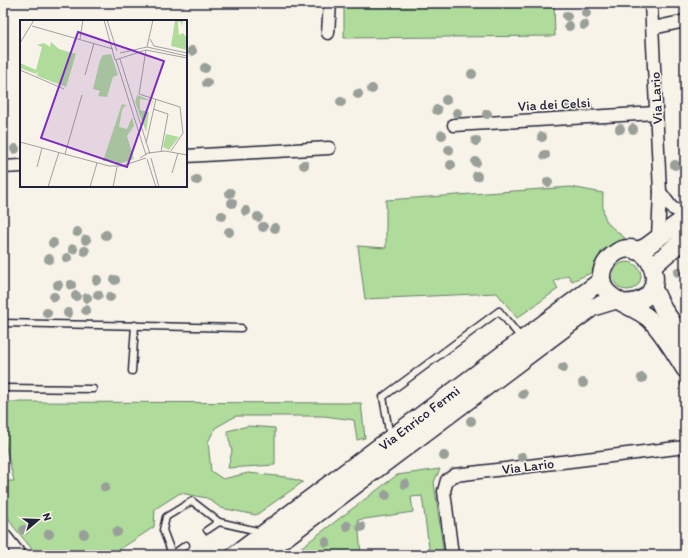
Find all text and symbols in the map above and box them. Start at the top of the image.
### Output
inset map [20,20,187,187]
street label: Via Lario [647,71,666,125]
street label: Via dei Celsi [517,94,591,115]
street label: Via Enrico Fermi [375,382,463,454]
street label: Via Lario [501,455,555,478]
north arrow [18,500,58,540]
text: N [40,511,54,523]

